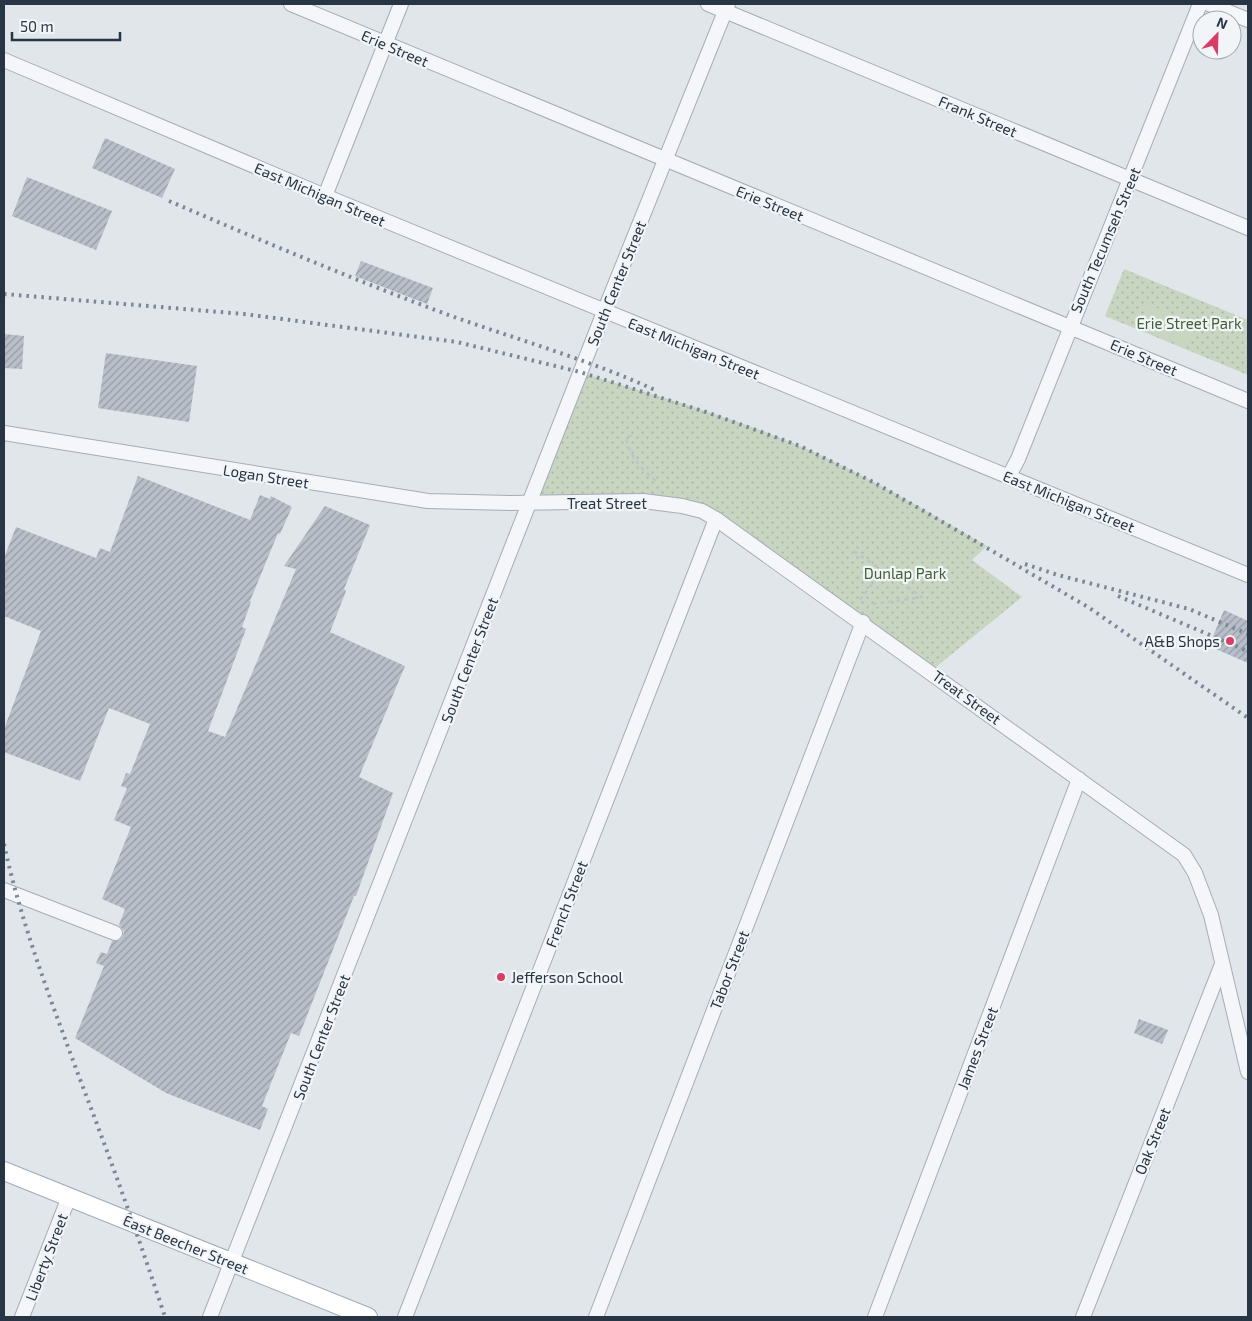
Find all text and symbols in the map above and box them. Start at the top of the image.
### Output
scale bar [12,10,120,42]
north arrow [1192,10,1242,60]
text: N [1214,13,1230,32]
text: 50 m [20,17,54,35]
street label: Erie Street [359,26,432,70]
street label: Frank Street [936,91,1020,141]
street label: East Michigan Street [252,158,388,230]
street label: South Tecumseh Street [1066,164,1144,316]
street label: Erie Street [734,181,807,225]
street label: South Center Street [583,218,649,348]
street label: East Michigan Street [626,313,763,383]
park label: Erie Street Park [1136,314,1242,332]
street label: Erie Street [1108,335,1181,379]
street label: Logan Street [222,460,310,492]
street label: East Michigan Street [1001,466,1138,536]
street label: Treat Street [567,494,647,512]
park label: Dunlap Park [864,564,947,582]
street label: South Center Street [437,594,501,725]
place label: A&B Shops [1144,632,1220,650]
marker: A&B Shops [1224,635,1236,647]
street label: Treat Street [929,666,1005,728]
street label: French Street [541,858,591,950]
street label: Tabor Street [706,928,752,1012]
place label: Jefferson School [511,968,623,986]
street label: South Center Street [289,971,353,1102]
marker: Jefferson School [495,971,507,983]
street label: James Street [953,1004,1001,1092]
street label: Oak Street [1130,1105,1174,1177]
street label: Liberty Street [21,1210,71,1303]
street label: East Beecher Street [121,1211,252,1277]

